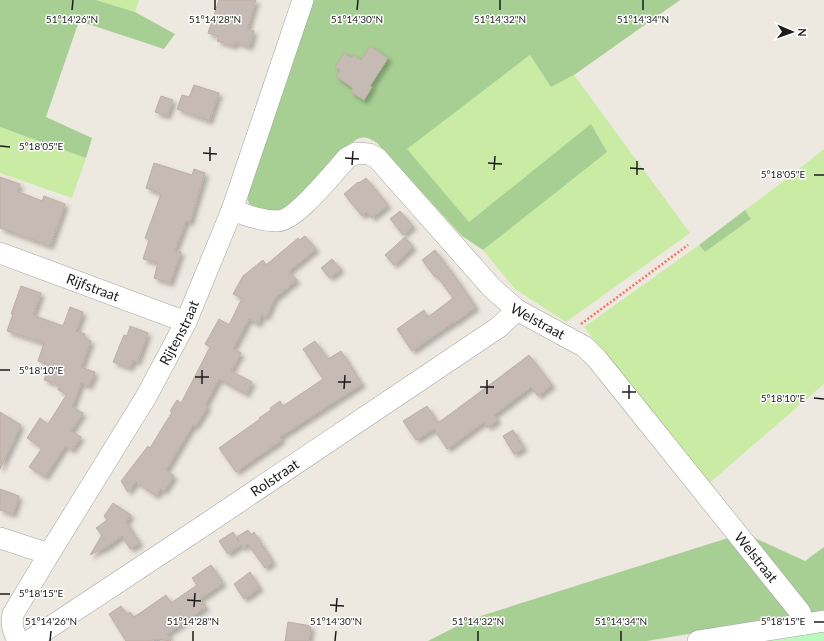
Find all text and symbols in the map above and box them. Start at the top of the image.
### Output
north arrow [772,12,812,52]
text: 51°14'26"N [46,13,98,25]
text: 51°14'28"N [189,13,241,25]
text: 51°14'30"N [331,13,383,25]
text: 51°14'32"N [474,13,526,25]
text: 51°14'34"N [617,13,669,25]
text: N [796,28,809,37]
text: 5°18'05"E [19,140,64,152]
text: 5°18'05"E [761,168,806,180]
street label: Rijfstraat [64,269,122,305]
street label: Rijtenstraat [156,298,202,368]
street label: Welstraat [508,299,568,343]
text: 5°18'10"E [19,364,64,376]
text: 5°18'10"E [761,392,806,404]
street label: Rolstraat [247,455,302,500]
street label: Welstraat [731,528,782,585]
text: 5°18'15"E [19,587,64,599]
text: 51°14'26"N [25,615,77,627]
text: 51°14'28"N [167,615,219,627]
text: 51°14'30"N [310,615,362,627]
text: 51°14'32"N [452,615,504,627]
text: 51°14'34"N [595,615,647,627]
text: 5°18'15"E [761,615,806,627]

